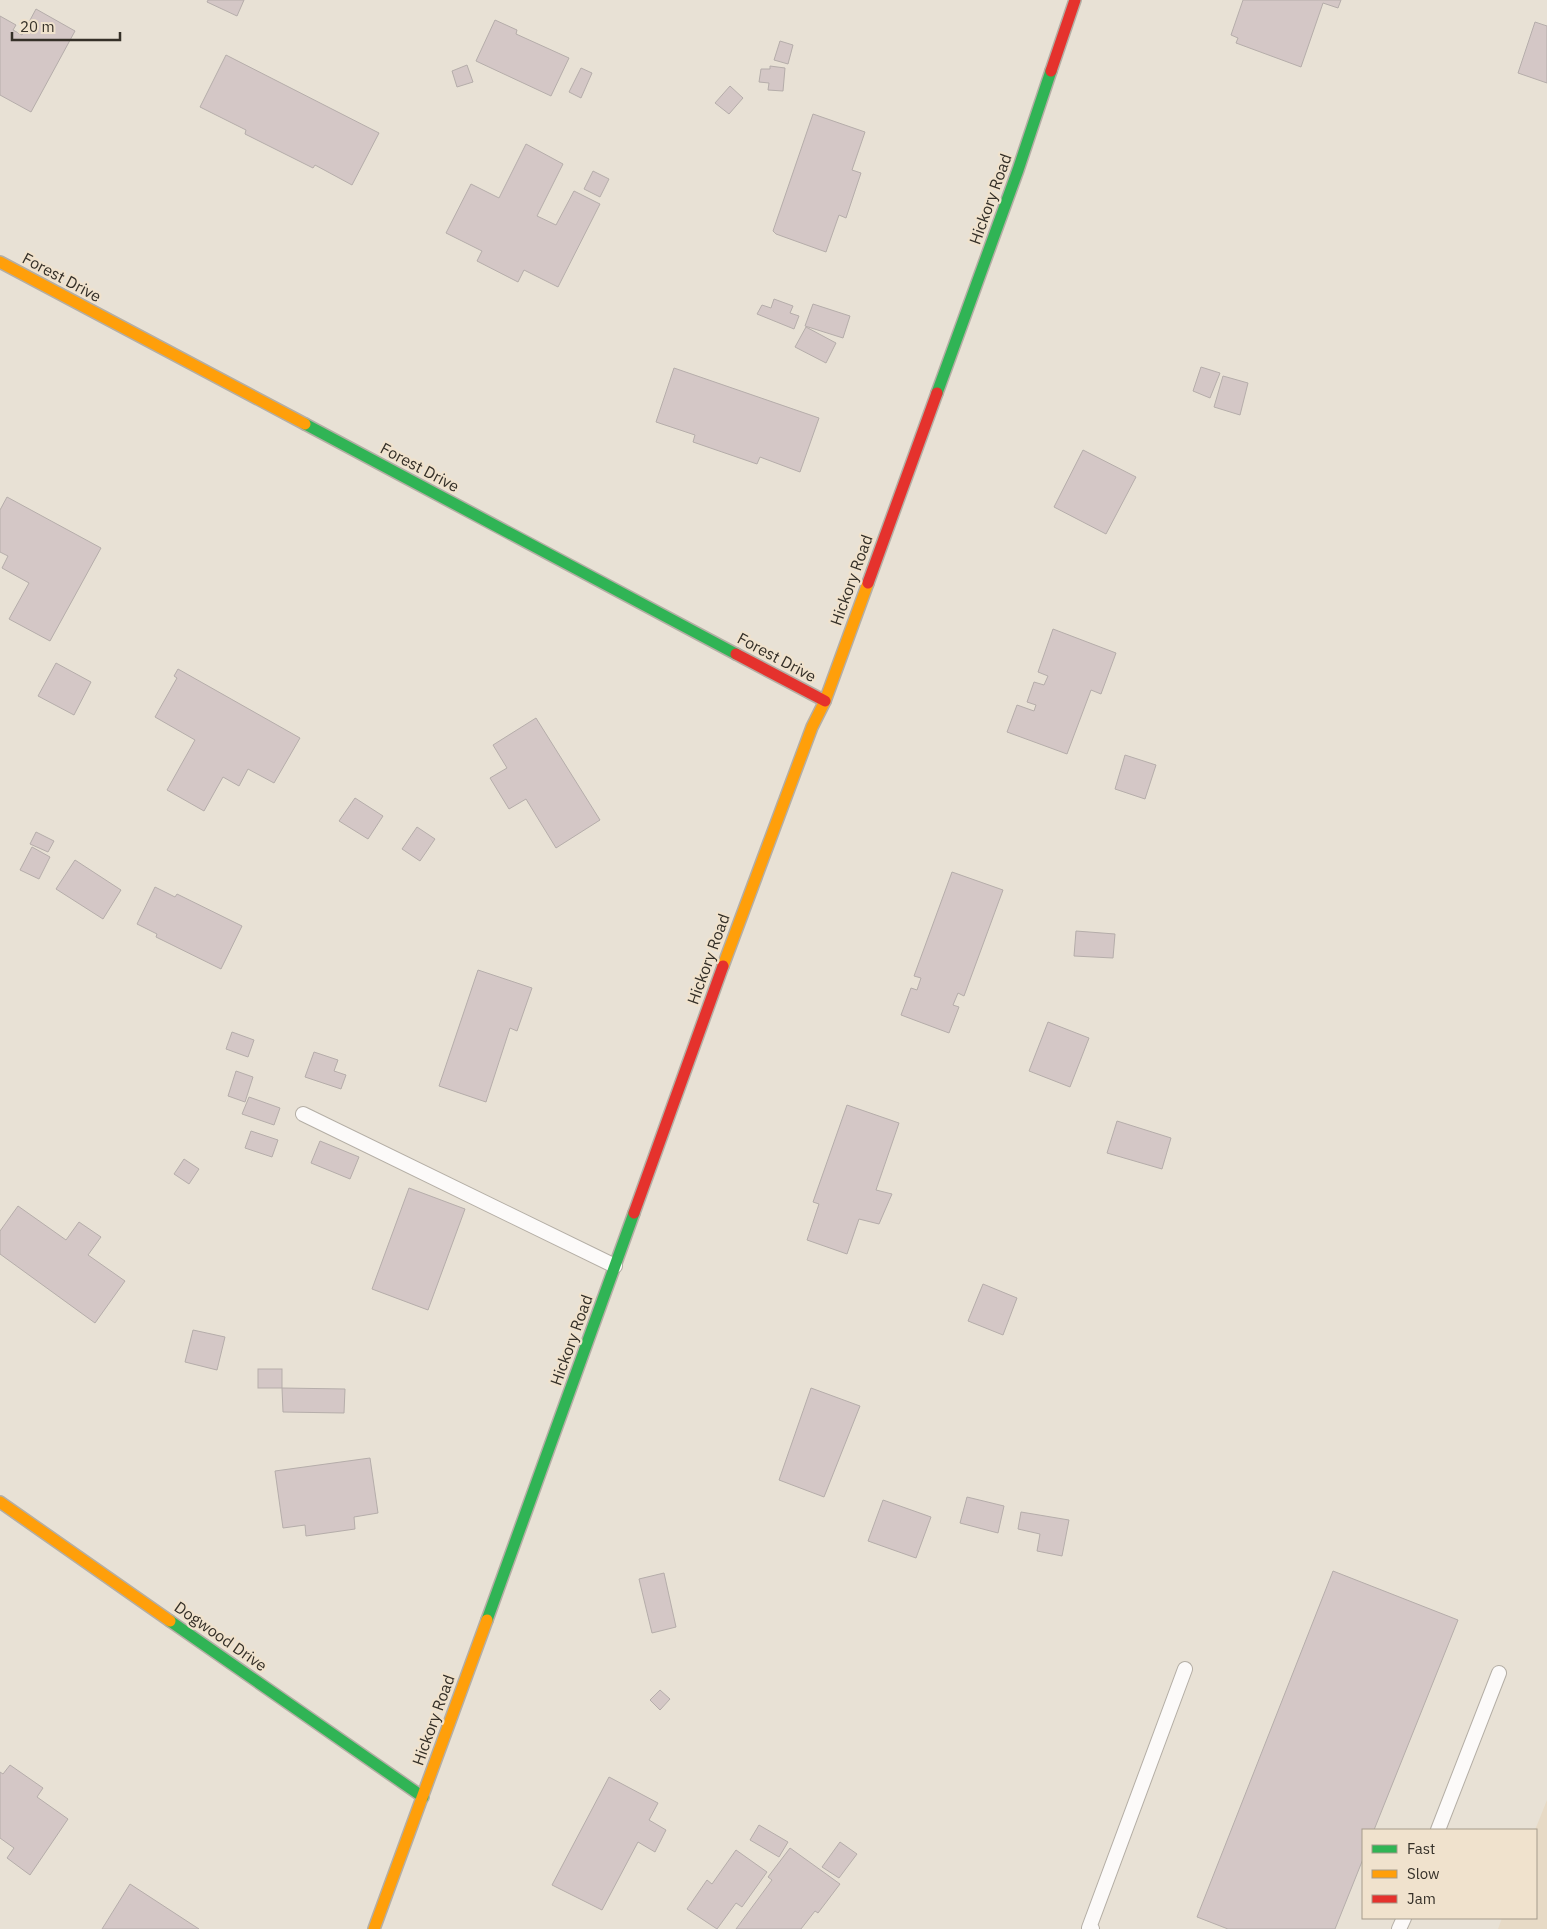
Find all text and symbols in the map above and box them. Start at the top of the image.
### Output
scale bar [12,10,120,42]
text: 20 m [20,17,55,36]
street label: Hickory Road [964,151,1016,247]
street label: Forest Drive [19,248,105,306]
street label: Forest Drive [377,438,463,496]
street label: Hickory Road [825,532,877,628]
street label: Forest Drive [734,628,820,686]
street label: Hickory Road [682,911,734,1007]
street label: Hickory Road [545,1292,597,1388]
street label: Dogwood Drive [171,1597,271,1675]
street label: Hickory Road [407,1672,459,1768]
legend [1362,1829,1537,1919]
text: Fast [1407,1839,1435,1858]
text: Slow [1407,1864,1440,1883]
text: Jam [1407,1889,1436,1908]

